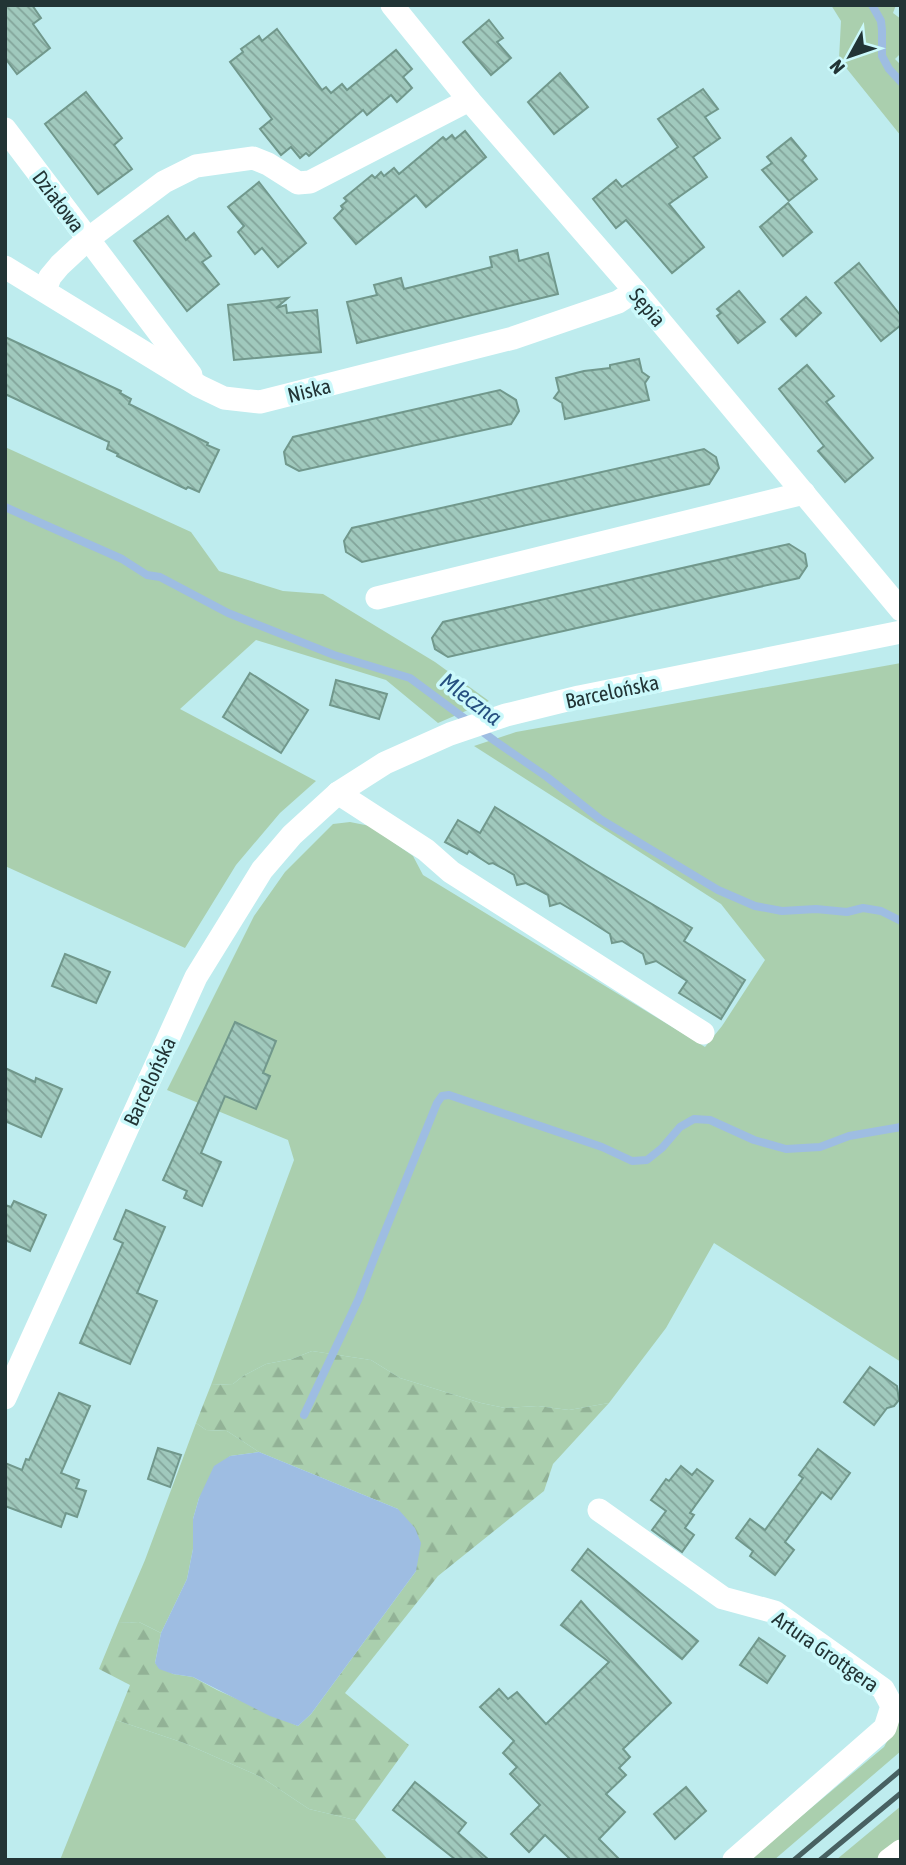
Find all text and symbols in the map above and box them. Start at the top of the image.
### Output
north arrow [815,21,885,91]
text: N [825,56,849,78]
street label: Działowa [28,165,90,237]
street label: Sępia [625,283,671,331]
street label: Niska [285,373,333,407]
water label: Mleczna [435,668,507,731]
street label: Barcelońska [563,669,661,713]
street label: Barcelońska [118,1033,180,1129]
street label: Artura Grottgera [768,1606,884,1696]

